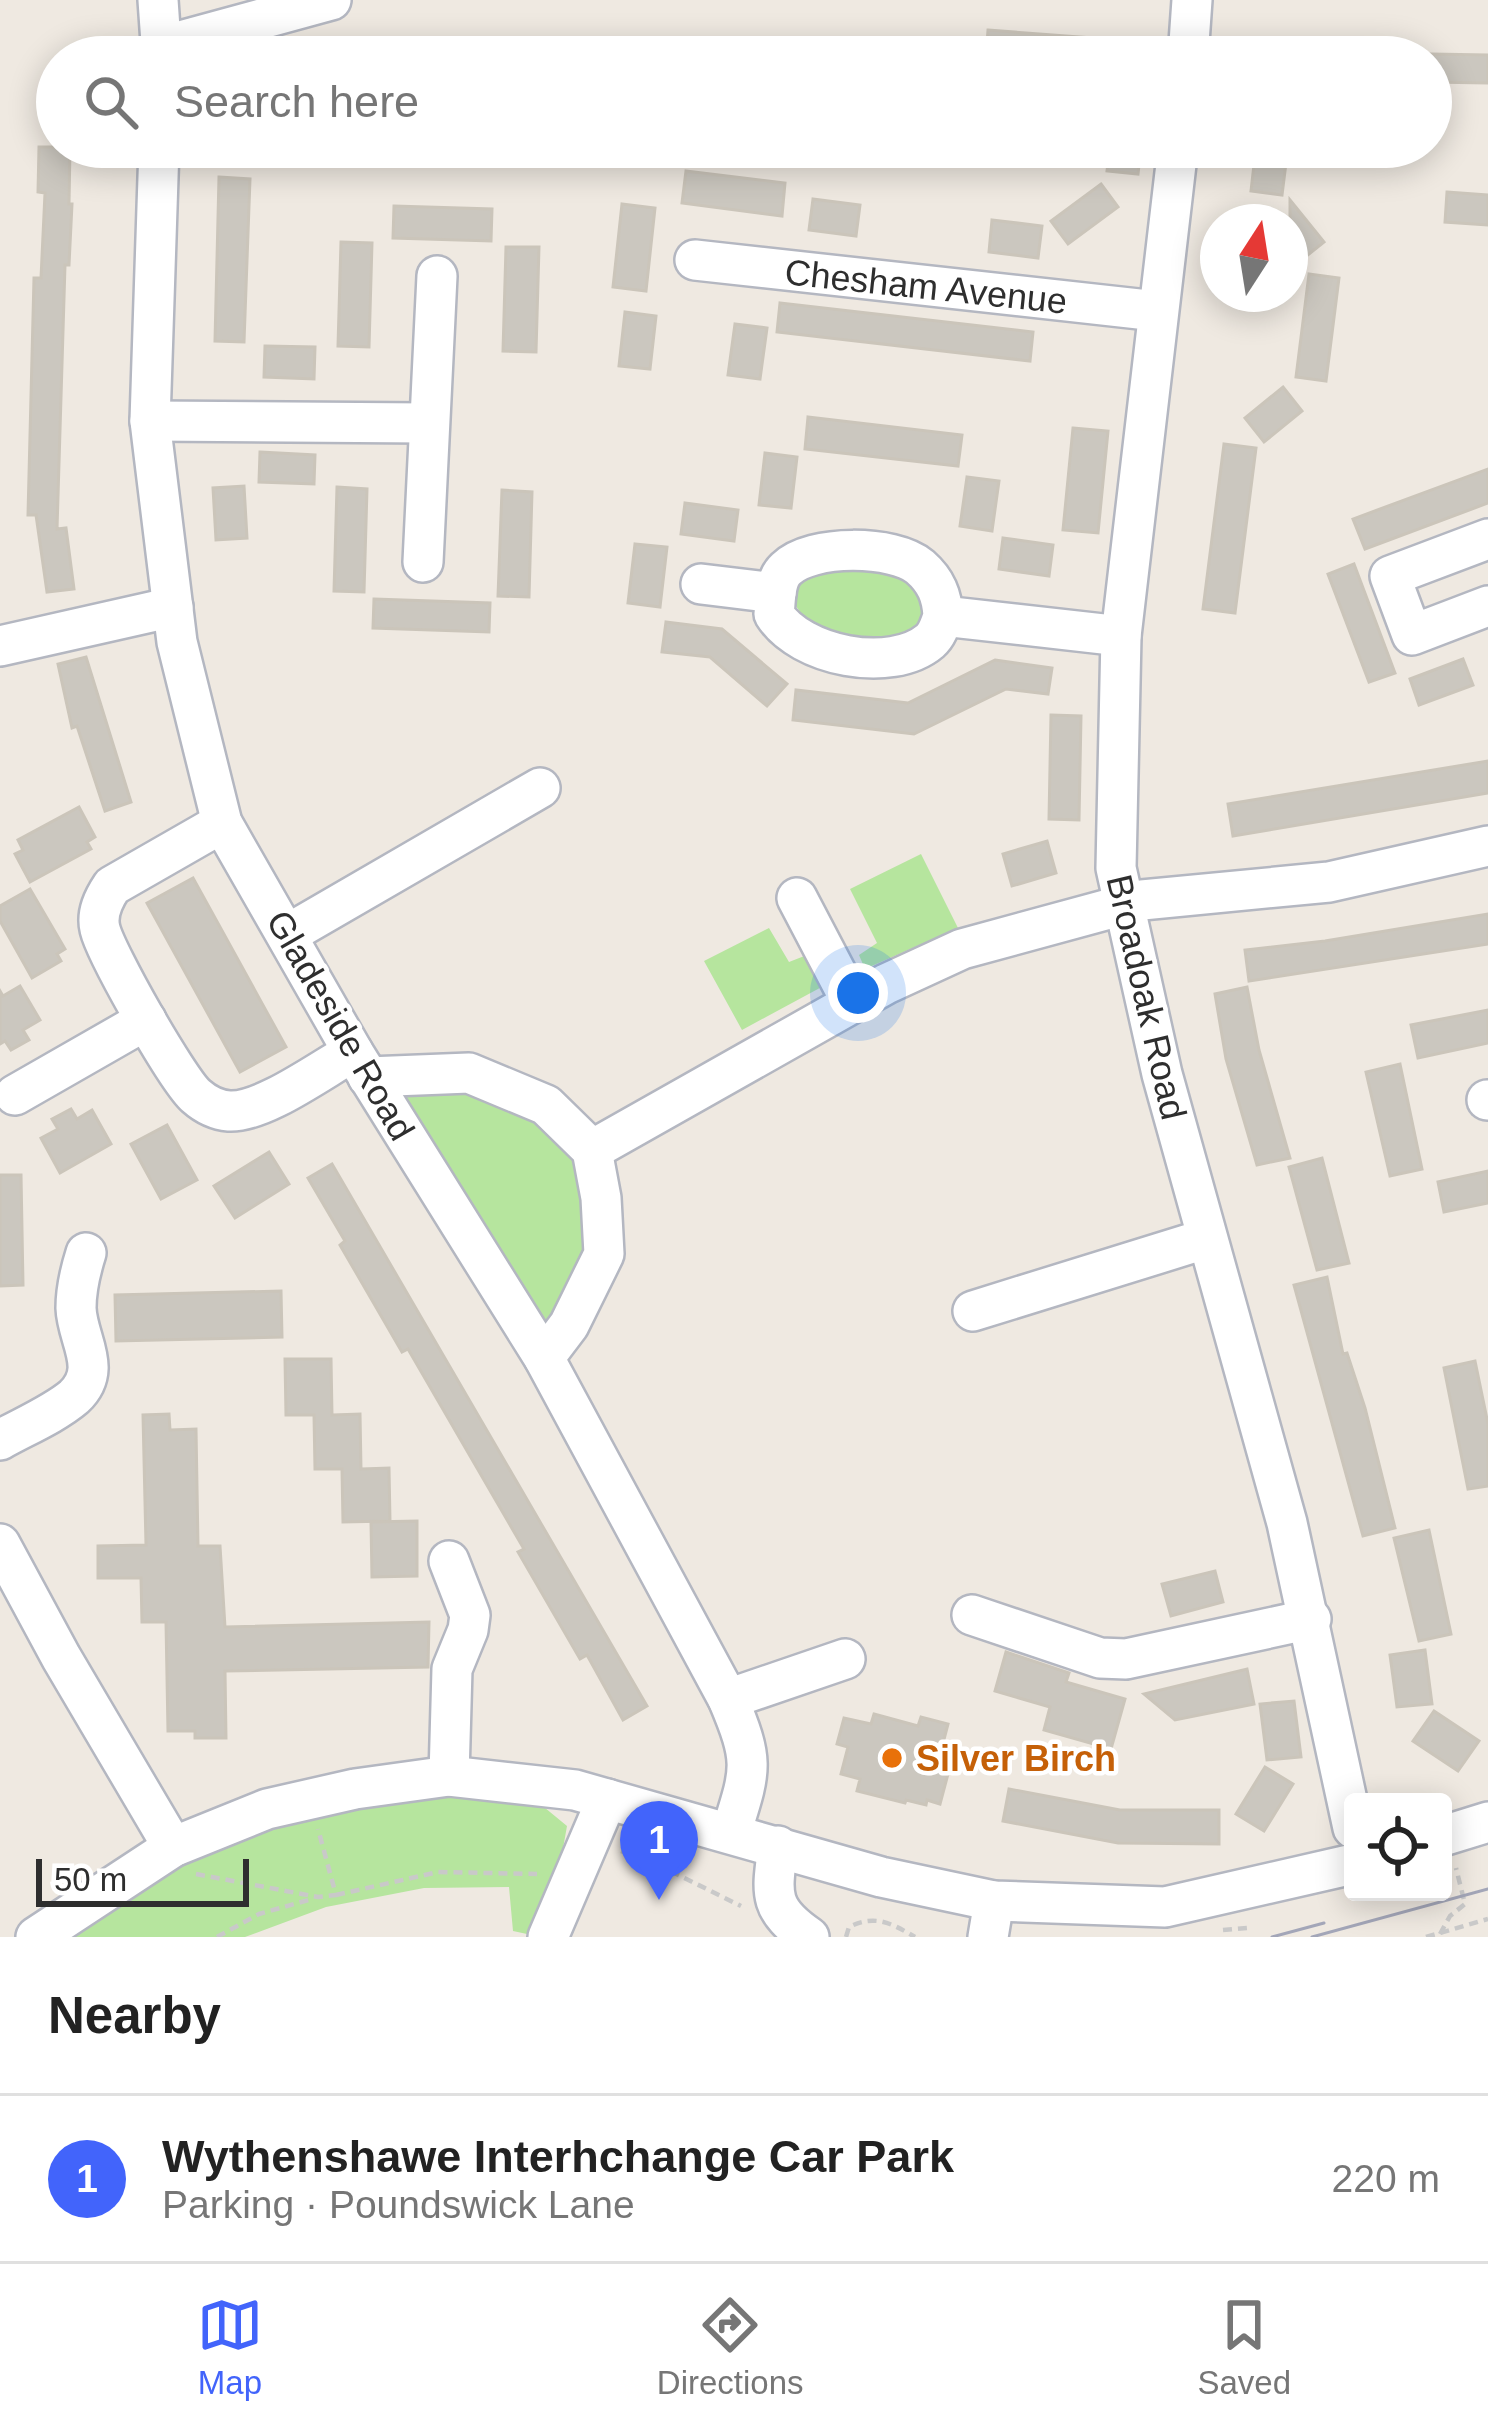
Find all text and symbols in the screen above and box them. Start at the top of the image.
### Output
search box [36,36,1452,168]
icon: search [78,69,144,135]
text: Search here [174,76,419,127]
north arrow [1200,204,1308,312]
street label: Chesham Avenue [783,251,1069,322]
street label: Broadoak Road [1098,871,1195,1124]
street label: Gladeside Road [258,903,423,1147]
your location [828,963,888,1023]
place label: Silver Birch [916,1738,1116,1779]
marker: Silver Birch [879,1745,905,1771]
map controls [1344,1793,1452,1901]
button: locate [1344,1793,1452,1901]
pin: 1 [620,1801,698,1900]
scale bar [36,1853,249,1906]
text: 50 m [54,1861,127,1898]
text: Nearby [48,1987,221,2044]
text: Wythenshawe Interhchange Car Park [162,2131,954,2182]
text: 1 [76,2157,98,2200]
text: 220 m [1332,2157,1440,2200]
text: Parking · Poundswick Lane [162,2183,635,2226]
tab: Map [197,2292,263,2402]
tab: Directions [657,2292,804,2402]
tab: Saved [1197,2292,1291,2402]

